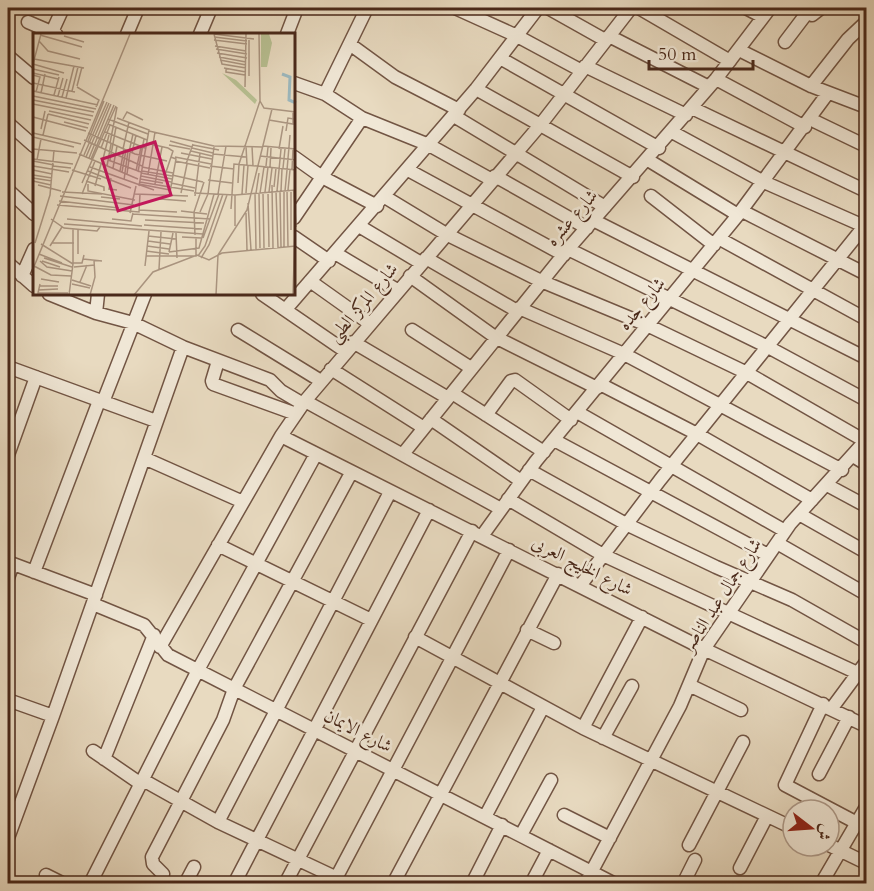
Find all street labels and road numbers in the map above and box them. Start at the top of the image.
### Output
street label: شارع عشره [540,184,605,253]
street label: شارع المركز الطبى [322,258,405,350]
street label: شارع جده [612,272,673,337]
street label: شارع الخليج العربى [526,530,637,605]
street label: شارع جمال عبد الناصر [675,533,770,659]
street label: شارع الايمان [319,703,397,761]

